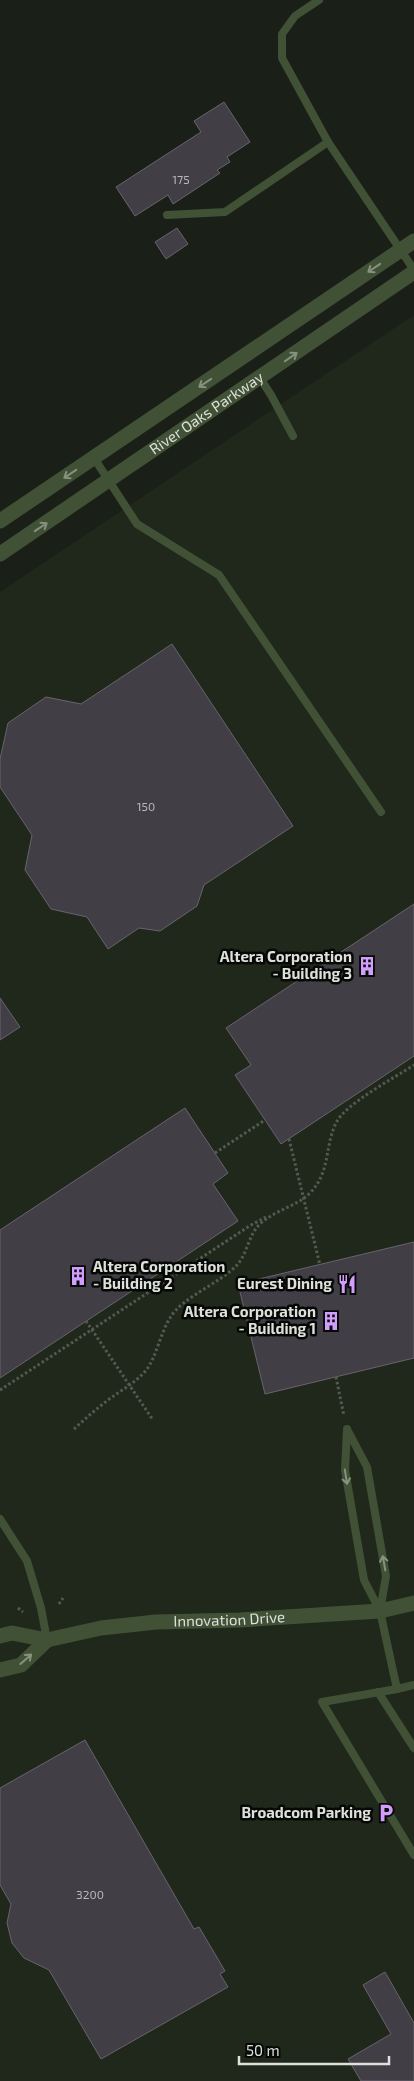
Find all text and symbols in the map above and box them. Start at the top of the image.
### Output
house number: 175 [172,172,190,186]
one-way arrow [367,263,381,273]
one-way arrow [283,351,297,361]
street label: River Oaks Parkway [146,367,267,458]
one-way arrow [198,378,212,388]
one-way arrow [64,469,78,479]
one-way arrow [33,521,47,531]
house number: 150 [137,799,155,813]
place label: Altera Corporation - Building 3 [220,947,352,982]
building icon: Altera Corporation - Building 3 [356,955,378,977]
place label: Altera Corporation - Building 2 [93,1257,225,1292]
building icon: Altera Corporation - Building 2 [67,1265,89,1287]
restaurant icon: Eurest Dining [336,1273,358,1295]
place label: Eurest Dining [237,1274,332,1292]
place label: Altera Corporation - Building 1 [184,1302,316,1337]
building icon: Altera Corporation - Building 1 [320,1310,342,1332]
one-way arrow [342,1469,352,1485]
one-way arrow [378,1556,388,1572]
street label: Innovation Drive [173,1607,286,1630]
one-way arrow [19,1654,32,1665]
parking icon: Broadcom Parking [375,1802,397,1824]
place label: Broadcom Parking [242,1803,371,1821]
house number: 3200 [76,1887,104,1901]
scale bar [239,2034,389,2066]
text: 50 m [246,2041,280,2059]

